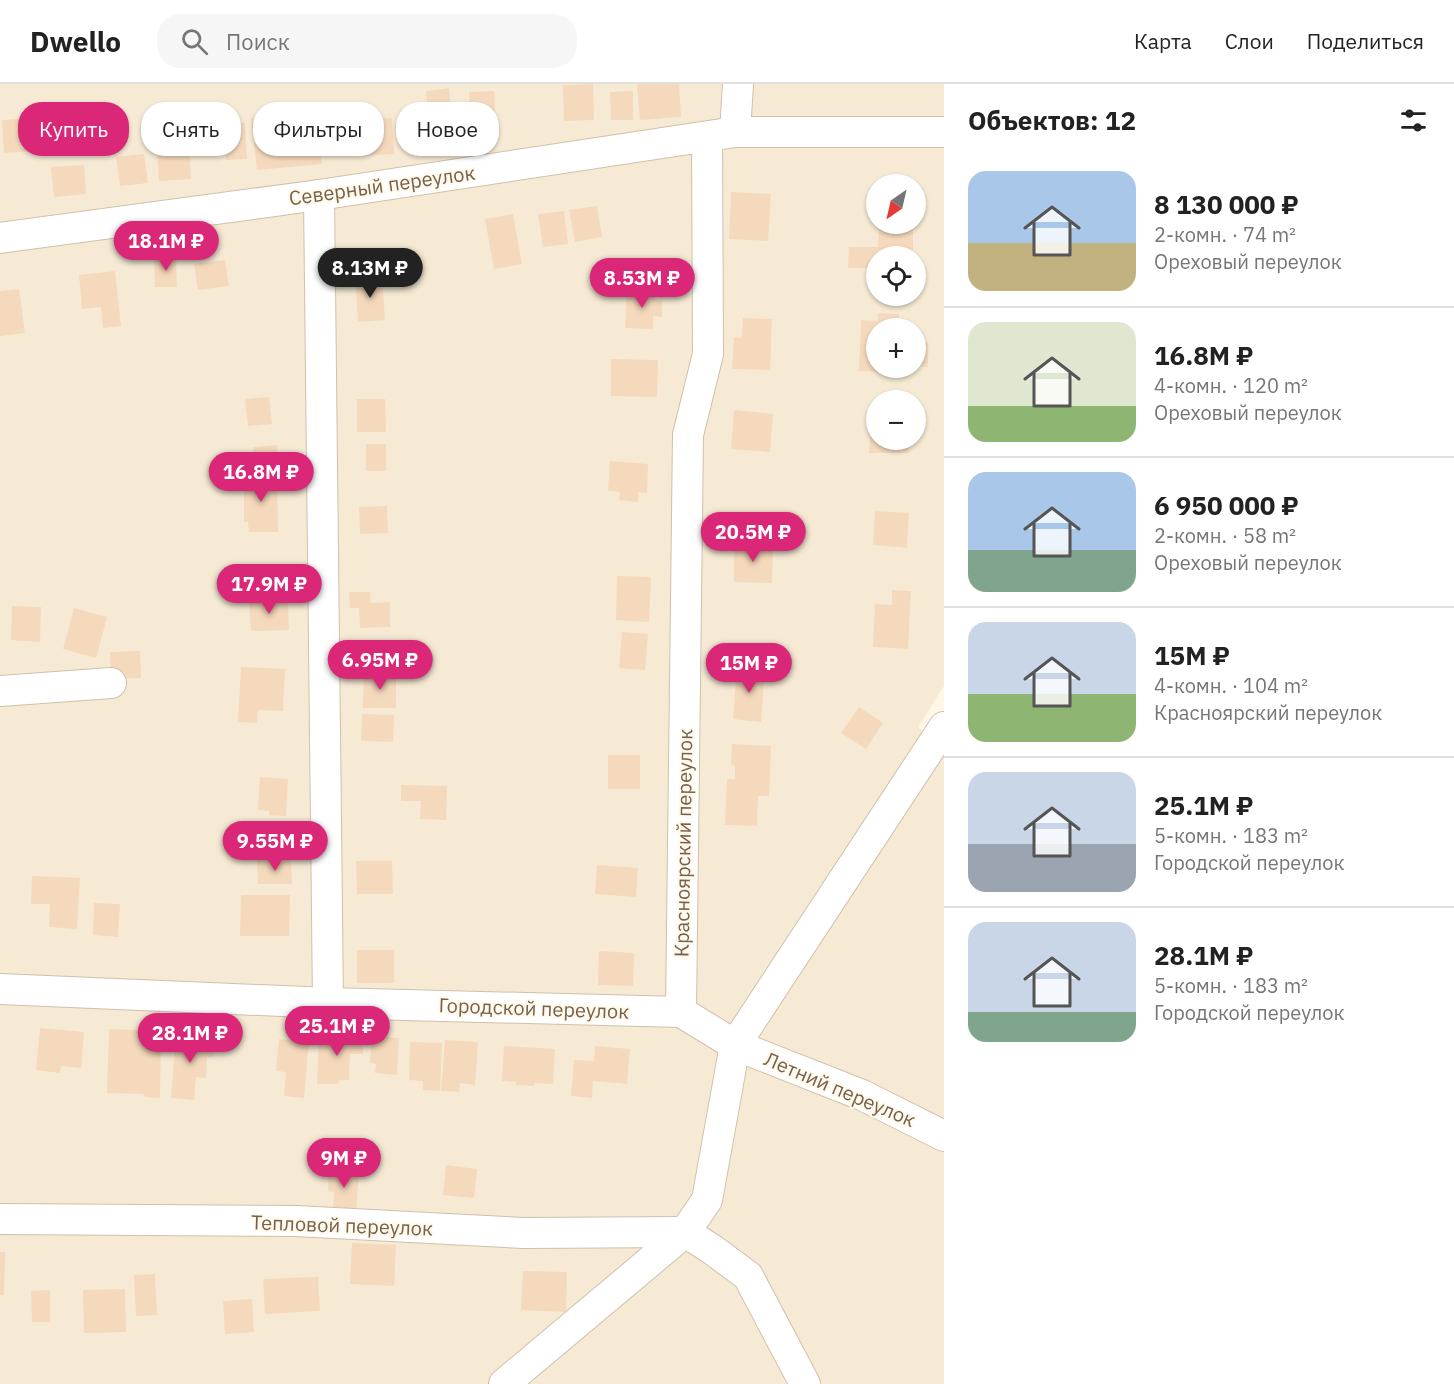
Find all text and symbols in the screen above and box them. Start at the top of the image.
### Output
search box [157,14,577,68]
text: Dwello [30,23,121,60]
icon: search [178,25,211,58]
text: Поиск [226,27,290,56]
text: Карта [1134,27,1192,55]
text: Слои [1225,27,1274,55]
text: Поделиться [1307,27,1424,55]
chip: Купить [18,102,129,156]
chip: Снять [141,102,241,156]
chip: Фильтры [253,102,384,156]
chip: Новое [396,102,499,156]
text: Объектов: 12 [968,103,1136,137]
icon: filters [1397,104,1430,137]
street label: Северный переулок [287,159,477,211]
north arrow [866,174,926,234]
map controls [866,174,926,450]
text: 8 130 000 ₽ [1154,187,1299,221]
icon: home [1016,195,1088,267]
pin: 18.1M ₽ [111,221,221,272]
text: 2-комн. · 74 m² [1154,221,1296,248]
text: 18.1M ₽ [128,227,204,254]
button: locate [866,246,926,306]
pin: 8.13M ₽ [315,248,425,299]
text: Ореховый переулок [1154,248,1342,275]
text: 8.13M ₽ [332,254,408,281]
pin: 8.53M ₽ [587,258,697,309]
text: 8.53M ₽ [604,264,680,291]
button: + [866,318,926,378]
text: 16.8M ₽ [1154,338,1253,372]
icon: home [1016,346,1088,418]
text: 4-комн. · 120 m² [1154,372,1308,399]
button: − [866,390,926,450]
text: Ореховый переулок [1154,399,1342,426]
pin: 16.8M ₽ [206,452,316,503]
text: 16.8M ₽ [223,458,299,485]
text: 6 950 000 ₽ [1154,488,1299,522]
icon: home [1016,496,1088,568]
pin: 20.5M ₽ [698,512,808,563]
text: 20.5M ₽ [715,518,791,545]
text: 2-комн. · 58 m² [1154,522,1296,549]
text: Ореховый переулок [1154,549,1342,576]
pin: 17.9M ₽ [214,564,324,615]
text: 17.9M ₽ [231,570,307,597]
text: 15M ₽ [1154,638,1230,672]
pin: 6.95M ₽ [325,640,435,691]
pin: 15M ₽ [707,643,791,694]
text: 6.95M ₽ [342,646,418,673]
icon: home [1016,646,1088,718]
text: 15M ₽ [720,649,778,676]
text: 4-комн. · 104 m² [1154,672,1308,699]
text: Красноярский переулок [1154,699,1382,726]
street label: Красноярский переулок [668,729,698,957]
text: 25.1M ₽ [1154,788,1253,822]
icon: home [1016,796,1088,868]
pin: 9.55M ₽ [220,821,330,872]
text: 5-комн. · 183 m² [1154,822,1308,849]
text: 9.55M ₽ [237,827,313,854]
text: Городской переулок [1154,849,1344,876]
text: 28.1M ₽ [1154,938,1253,972]
icon: home [1016,946,1088,1018]
text: 5-комн. · 183 m² [1154,972,1308,999]
street label: Городской переулок [438,991,630,1025]
text: Городской переулок [1154,999,1344,1026]
pin: 25.1M ₽ [282,1006,392,1057]
text: 25.1M ₽ [299,1012,375,1039]
pin: 28.1M ₽ [135,1013,245,1064]
text: 28.1M ₽ [152,1019,228,1046]
street label: Летний переулок [760,1045,920,1133]
pin: 9M ₽ [308,1138,380,1189]
text: 9M ₽ [321,1144,367,1171]
street label: Тепловой переулок [251,1208,433,1242]

